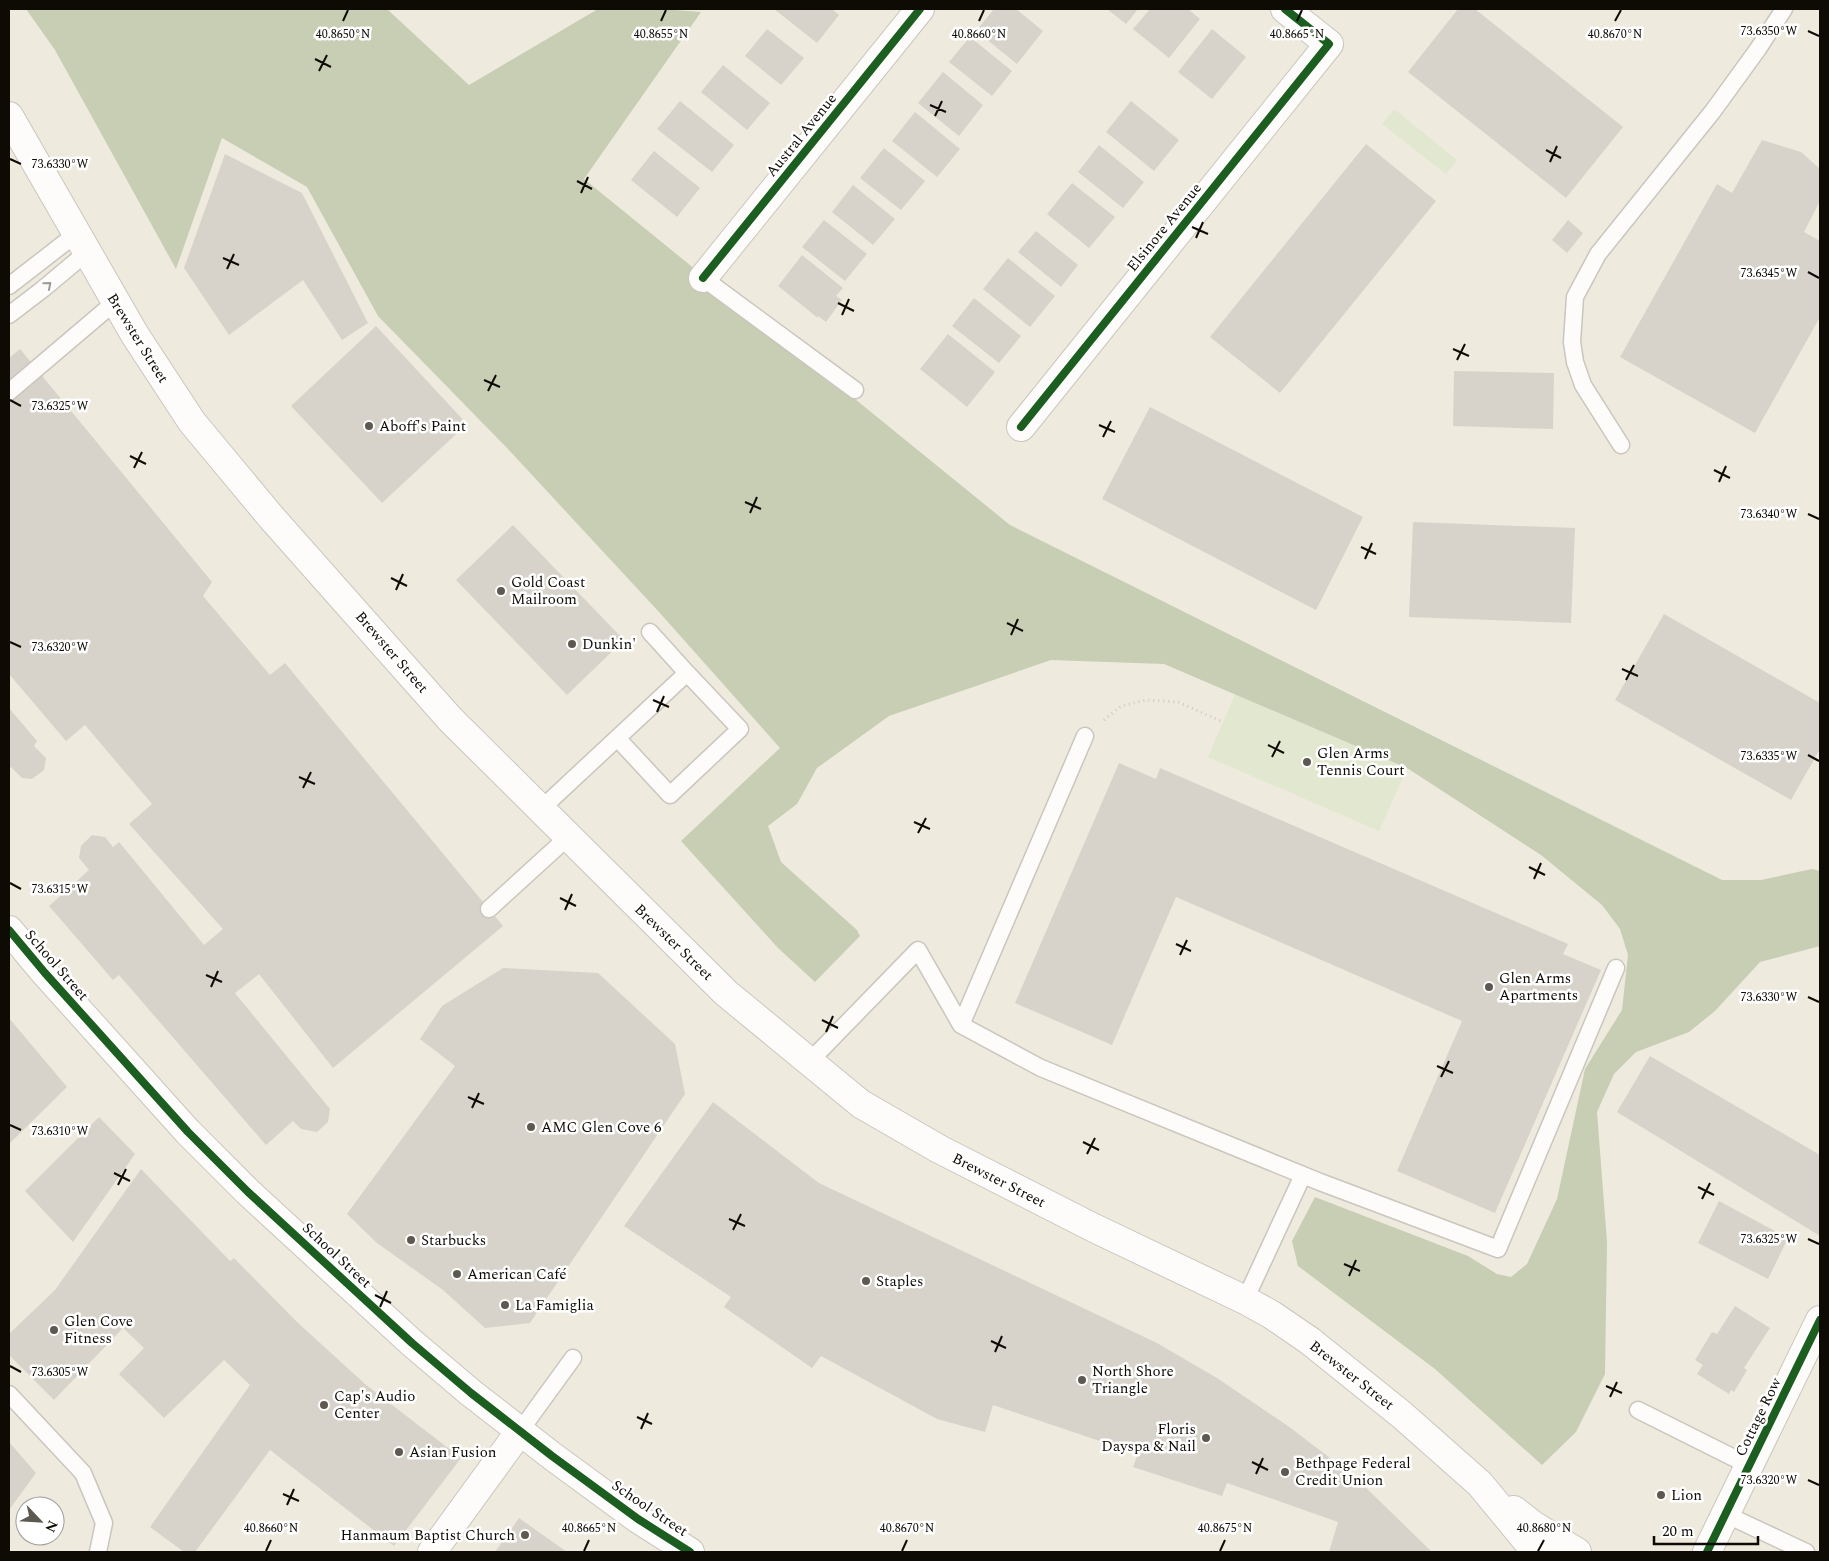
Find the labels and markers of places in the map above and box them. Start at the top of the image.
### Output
place label: Aboff's Paint [379,415,466,438]
marker: Aboff's Paint [363,420,375,432]
place label: Gold Coast Mailroom [511,571,585,611]
marker: Gold Coast Mailroom [495,585,507,597]
place label: Dunkin' [582,633,636,656]
marker: Dunkin' [566,638,578,650]
place label: Glen Arms Tennis Court [1317,742,1405,782]
marker: Glen Arms Tennis Court [1301,756,1313,768]
place label: Glen Arms Apartments [1499,967,1578,1007]
marker: Glen Arms Apartments [1483,981,1495,993]
place label: AMC Glen Cove 6 [541,1116,662,1139]
marker: AMC Glen Cove 6 [525,1121,537,1133]
place label: Starbucks [421,1229,486,1252]
marker: Starbucks [405,1234,417,1246]
place label: American Café [467,1263,567,1286]
marker: American Café [451,1268,463,1280]
place label: Staples [876,1270,923,1293]
marker: Staples [860,1275,872,1287]
place label: La Famiglia [515,1294,594,1317]
marker: La Famiglia [499,1299,511,1311]
place label: Glen Cove Fitness [64,1310,133,1350]
marker: Glen Cove Fitness [48,1324,60,1336]
place label: North Shore Triangle [1092,1360,1174,1400]
marker: North Shore Triangle [1076,1374,1088,1386]
place label: Cap's Audio Center [334,1385,415,1425]
marker: Cap's Audio Center [318,1399,330,1411]
place label: Floris Dayspa & Nail [1101,1418,1196,1458]
marker: Floris Dayspa & Nail [1200,1432,1212,1444]
place label: Asian Fusion [409,1441,497,1464]
marker: Asian Fusion [393,1446,405,1458]
place label: Bethpage Federal Credit Union [1295,1452,1411,1492]
marker: Bethpage Federal Credit Union [1279,1466,1291,1478]
place label: Lion [1671,1484,1702,1507]
marker: Lion [1655,1489,1667,1501]
place label: Hanmaum Baptist Church [341,1524,515,1547]
marker: Hanmaum Baptist Church [519,1529,531,1541]

